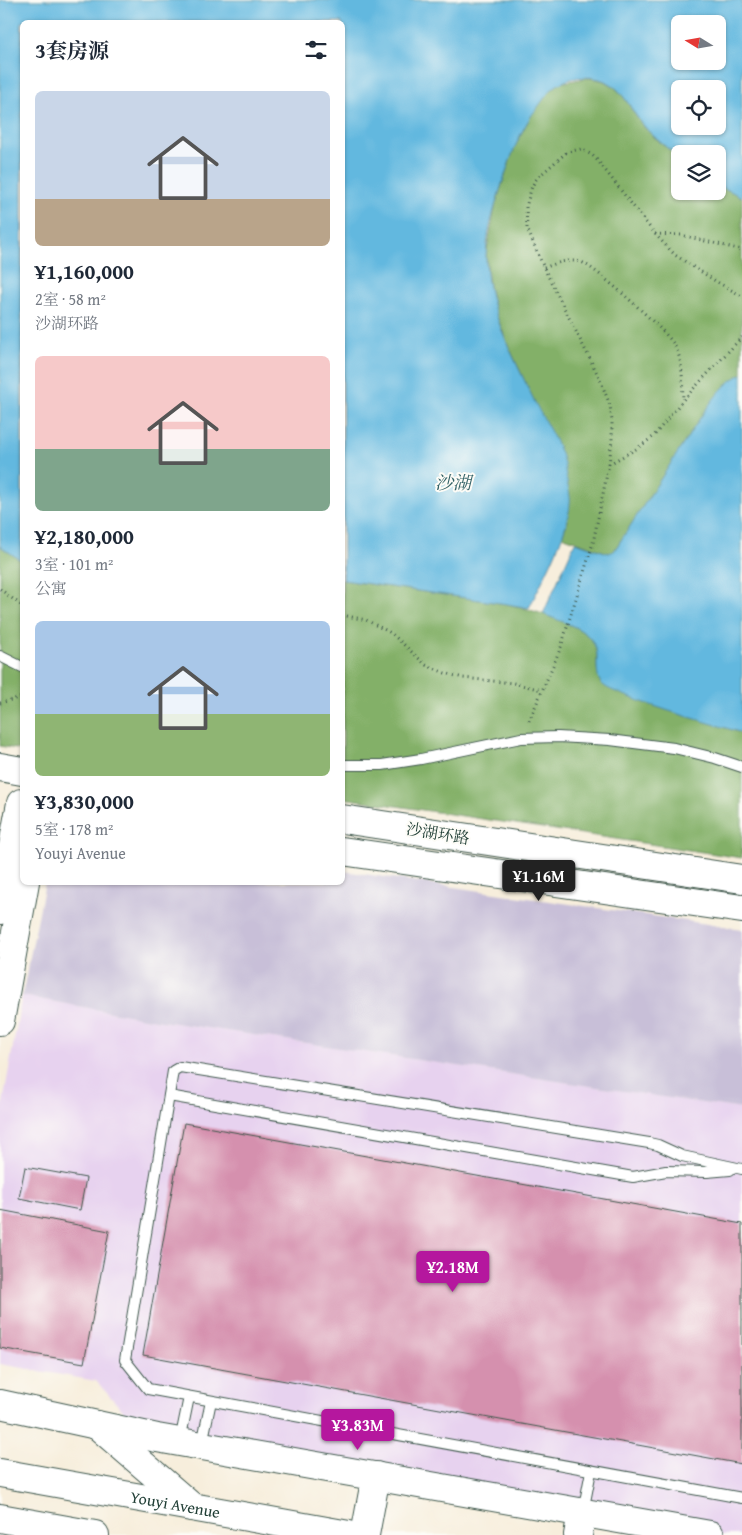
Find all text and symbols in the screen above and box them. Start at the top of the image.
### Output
north arrow [671,15,726,70]
map controls [671,15,726,200]
text: 3套房源 [35,35,109,66]
icon: filters [302,36,330,64]
button: locate [671,80,726,135]
icon: home [138,123,228,213]
button: layers [671,145,726,200]
text: ¥1,160,000 [35,256,134,287]
text: 2室 · 58 m² [35,287,106,311]
text: 沙湖环路 [35,311,99,335]
icon: home [138,388,228,478]
water label: 沙湖 [435,469,474,496]
text: ¥2,180,000 [35,521,134,552]
text: 3室 · 101 m² [35,552,114,576]
text: 公寓 [35,576,67,600]
icon: home [138,653,228,743]
text: ¥3,830,000 [35,786,134,817]
street label: 沙湖环路 [405,816,471,850]
text: 5室 · 178 m² [35,817,114,841]
text: Youyi Avenue [35,841,126,865]
pin: ¥1.16M [498,860,580,902]
text: ¥1.16M [513,864,565,888]
pin: ¥2.18M [412,1250,494,1293]
text: ¥2.18M [427,1255,479,1279]
pin: ¥3.83M [317,1408,399,1451]
text: ¥3.83M [332,1413,384,1437]
street label: Youyi Avenue [129,1484,222,1524]

